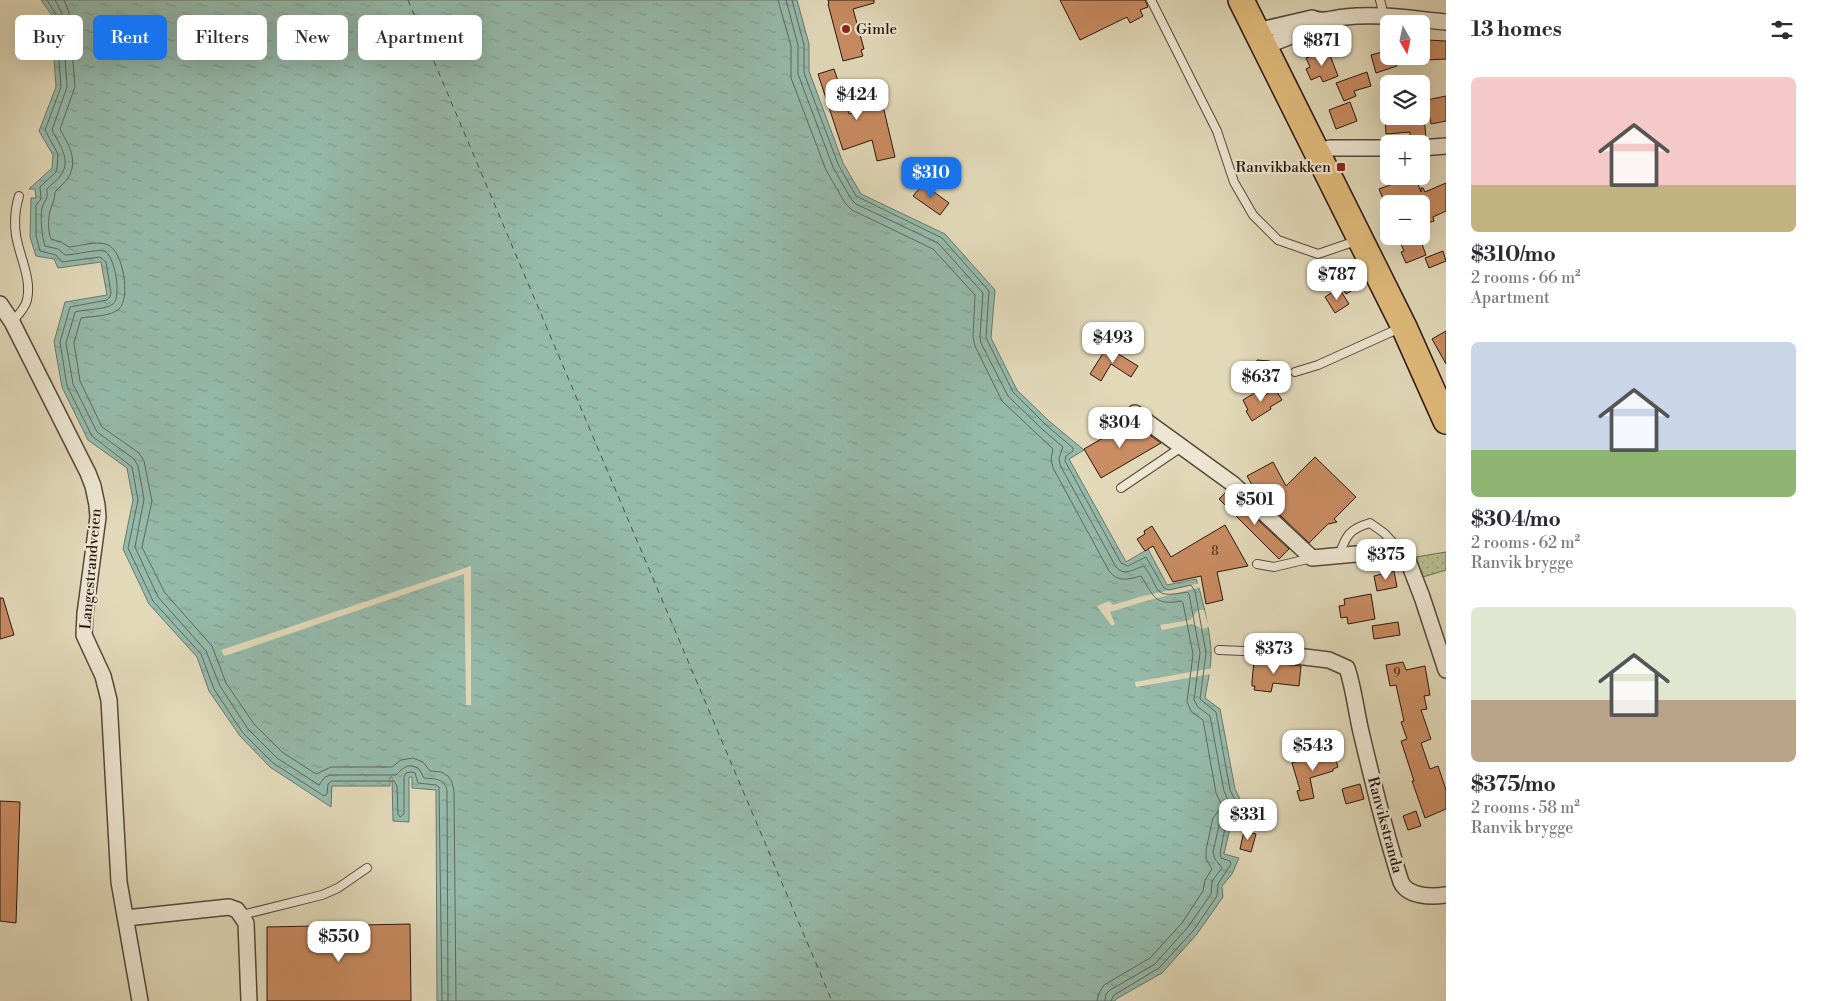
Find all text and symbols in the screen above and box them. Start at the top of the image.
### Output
chip: Buy [15,15,83,60]
chip: Rent [93,15,167,60]
chip: Filters [177,15,267,60]
chip: New [277,15,348,60]
chip: Apartment [358,15,482,60]
north arrow [1380,15,1430,65]
map controls [1380,15,1430,245]
icon: filters [1768,16,1796,44]
text: 13 homes [1471,17,1562,43]
place label: Gimle [856,20,897,39]
marker: Gimle [840,23,852,35]
pin: $871 [1292,24,1352,67]
text: $871 [1304,31,1340,51]
button: layers [1380,75,1430,125]
pin: $424 [827,78,887,121]
text: $424 [836,85,878,105]
icon: home [1589,110,1679,200]
button: + [1380,135,1430,185]
pin: $310 [901,156,961,199]
place label: Ranvikbakken [1235,158,1331,177]
marker: Ranvikbakken [1335,161,1347,173]
text: $310 [912,163,950,183]
button: − [1380,195,1430,245]
text: $310/mo [1471,242,1556,268]
pin: $787 [1307,258,1367,301]
text: $787 [1318,265,1356,285]
text: 2 rooms · 66 m² [1471,268,1581,288]
text: Apartment [1471,288,1550,308]
pin: $493 [1083,322,1143,364]
text: $493 [1093,328,1133,348]
pin: $637 [1231,360,1291,403]
text: $637 [1242,367,1280,387]
icon: home [1589,375,1679,465]
pin: $304 [1090,406,1150,449]
text: $304 [1099,413,1141,433]
pin: $501 [1225,484,1285,526]
text: $501 [1236,490,1274,510]
text: $304/mo [1471,507,1561,533]
street label: Langestrandveien [76,508,106,630]
text: 2 rooms · 62 m² [1471,533,1580,553]
pin: $375 [1356,538,1416,581]
house number: 8 [1211,544,1219,559]
text: $375 [1367,545,1405,565]
text: Ranvik brygge [1471,553,1573,573]
pin: $373 [1244,632,1304,675]
text: $373 [1255,639,1293,659]
icon: home [1589,640,1679,730]
house number: 9 [1393,666,1401,681]
pin: $543 [1283,730,1343,772]
text: $543 [1293,736,1333,756]
text: $375/mo [1471,772,1556,798]
street label: Ranvikstranda [1363,775,1407,876]
pin: $331 [1218,798,1278,841]
text: 2 rooms · 58 m² [1471,798,1580,818]
text: $331 [1230,805,1266,825]
text: Ranvik brygge [1471,818,1573,838]
pin: $550 [309,920,369,963]
text: $550 [319,927,359,947]

